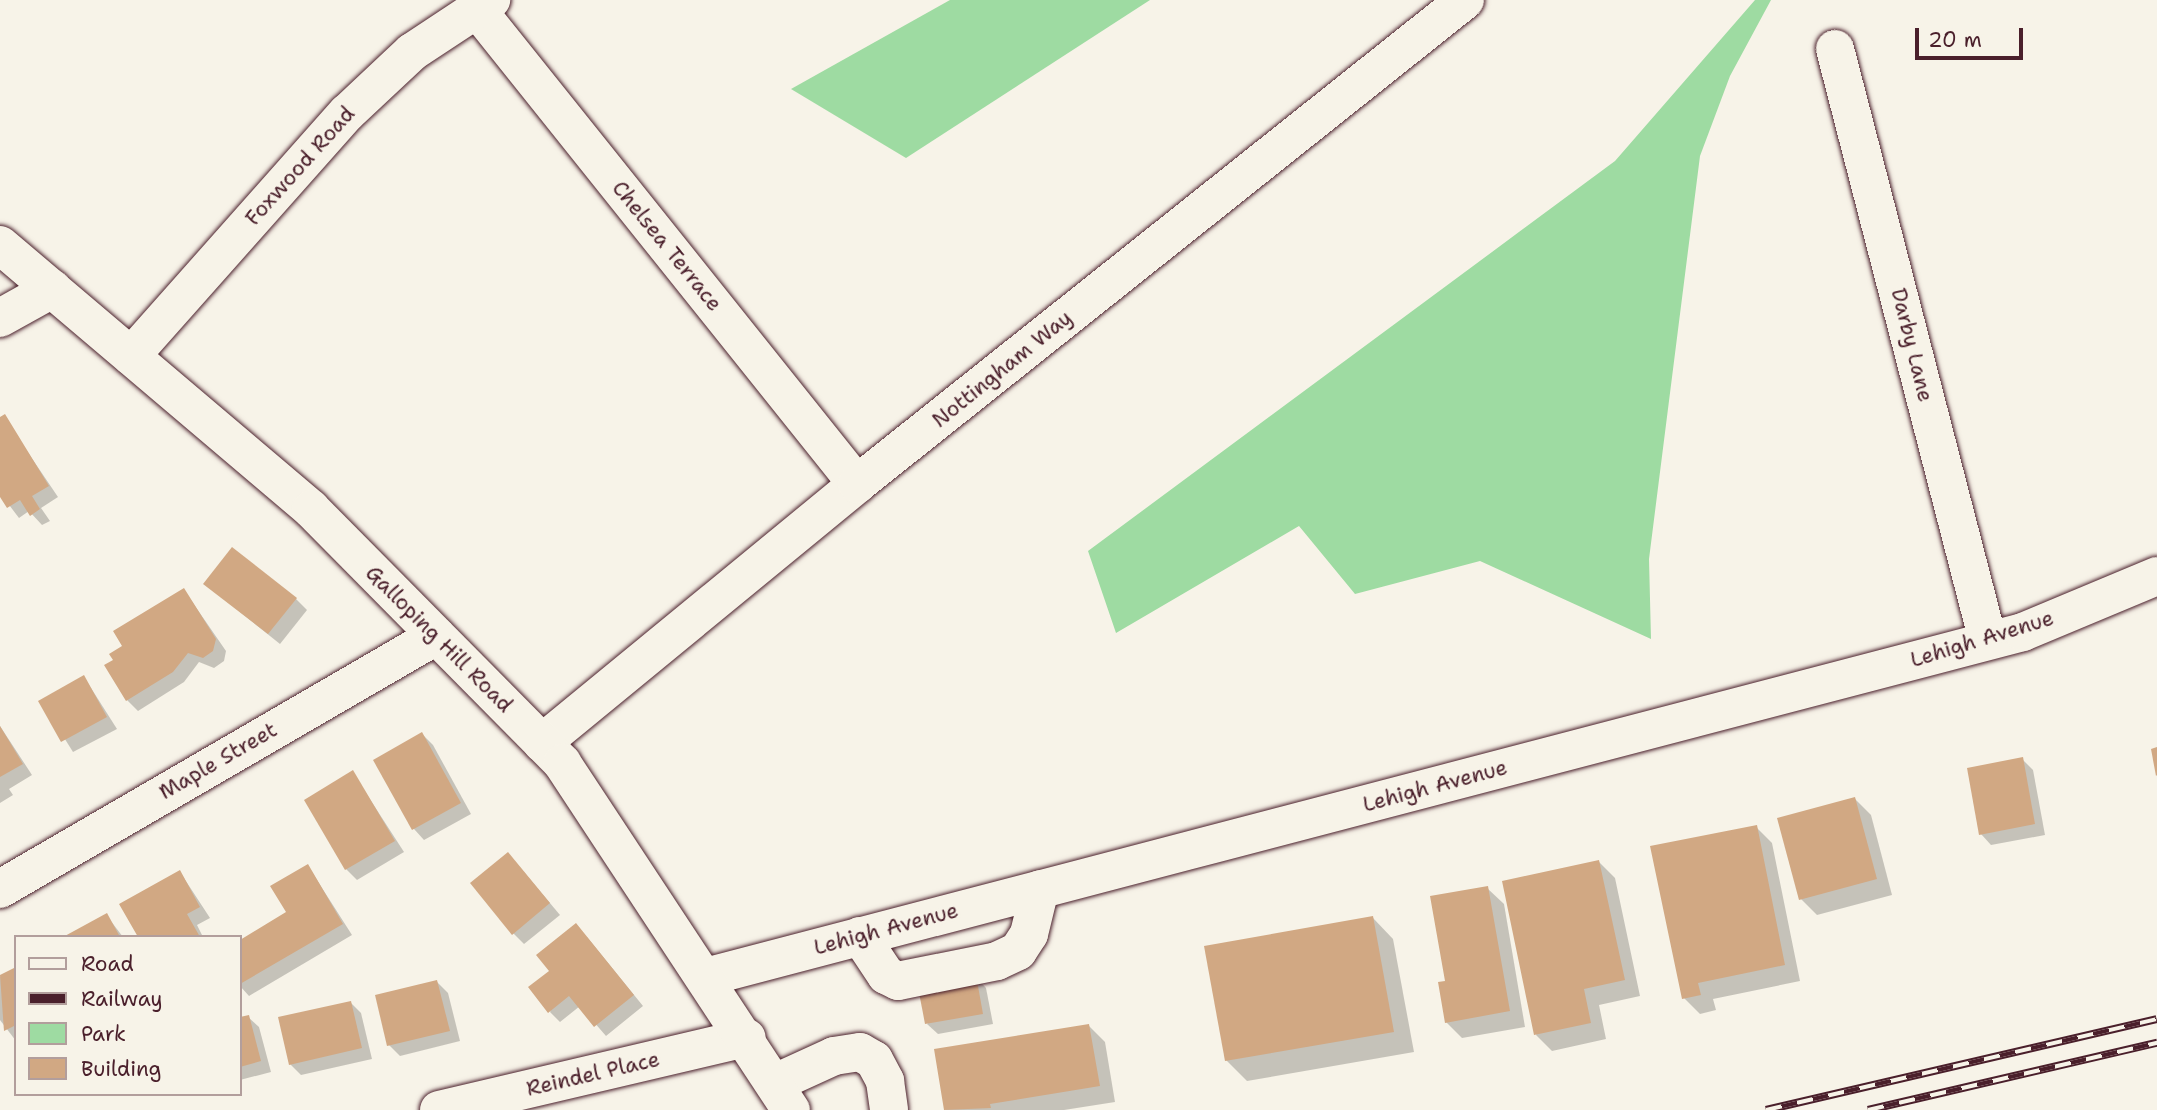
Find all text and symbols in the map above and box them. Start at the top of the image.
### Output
scale bar [1919,14,2028,58]
text: 20 m [1928,26,1982,54]
street label: Foxwood Road [240,101,360,231]
street label: Chelsea Terrace [607,176,727,316]
street label: Darby Lane [1886,286,1938,404]
street label: Nottingham Way [927,305,1077,433]
street label: Galloping Hill Road [360,560,518,718]
street label: Lehigh Avenue [1907,605,2057,673]
street label: Maple Street [155,717,281,805]
street label: Lehigh Avenue [1360,755,1510,817]
street label: Lehigh Avenue [811,898,961,960]
legend [14,935,242,1096]
text: Road [81,950,134,978]
text: Railway [81,985,163,1013]
text: Park [81,1020,126,1048]
street label: Reindel Place [524,1046,662,1102]
text: Building [81,1055,161,1083]

